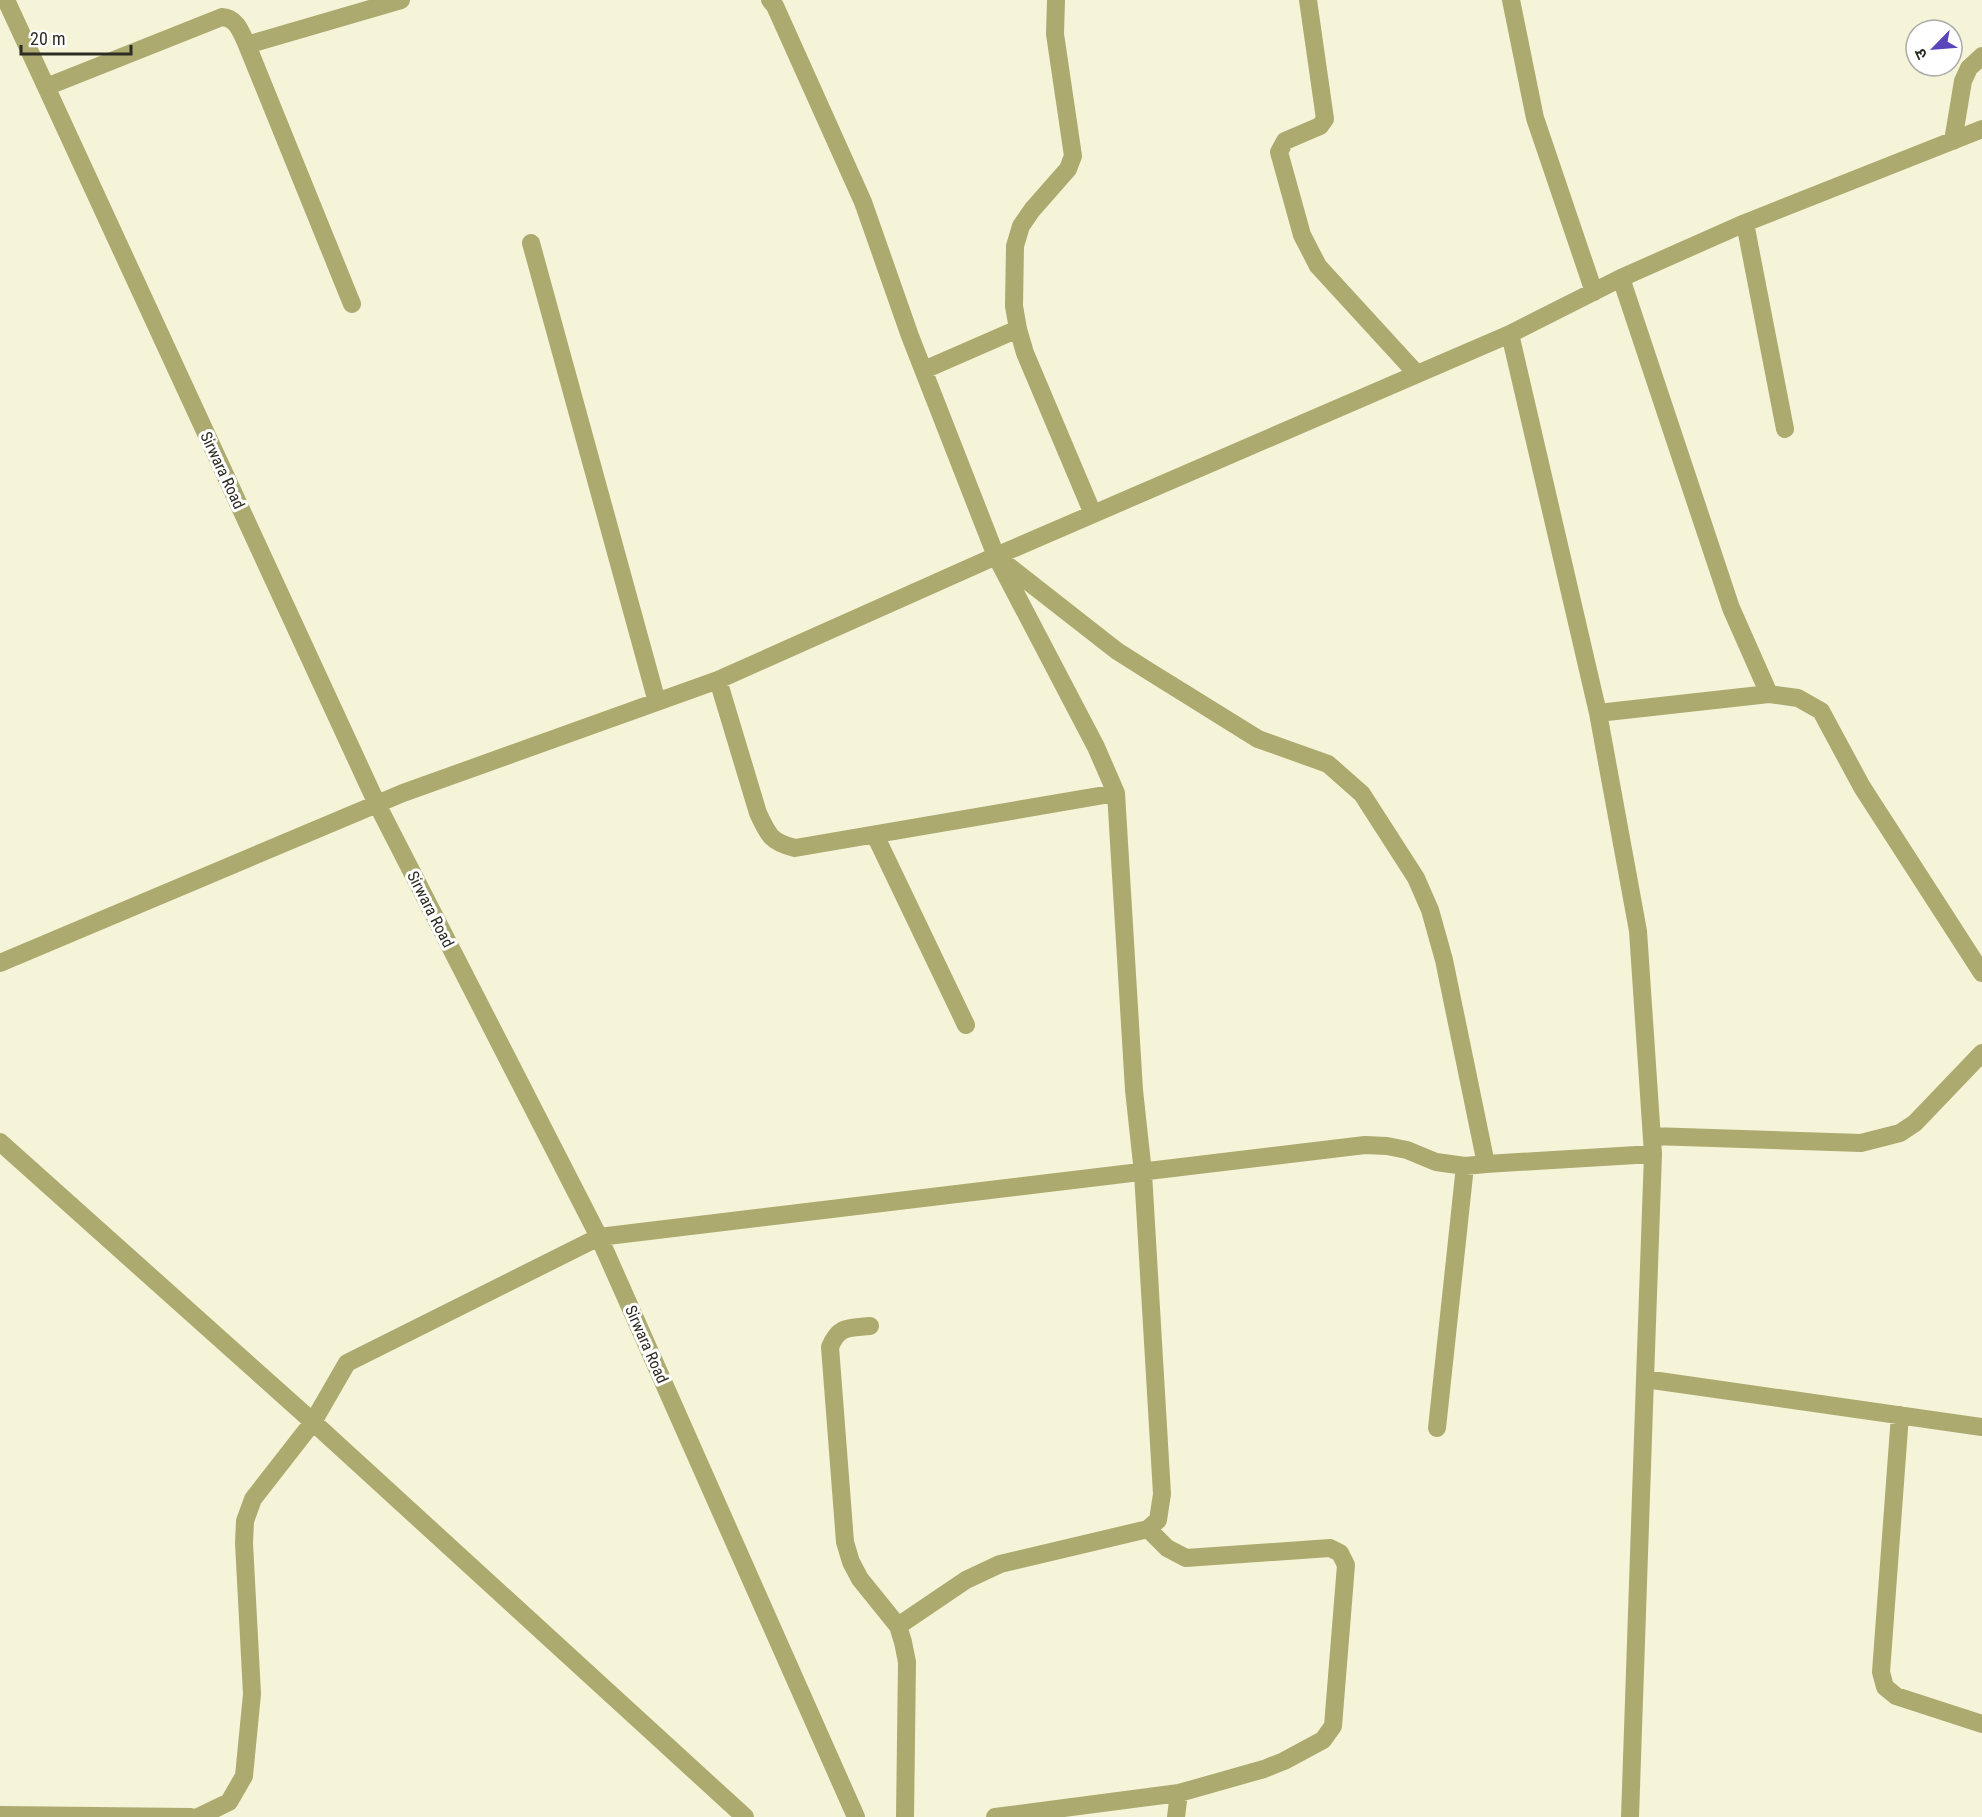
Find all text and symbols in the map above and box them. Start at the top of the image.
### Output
scale bar [21,18,130,56]
north arrow [1904,18,1964,78]
text: 20 m [30,28,65,49]
text: उ [1910,45,1931,62]
street label: Sirwara Road [196,429,249,512]
street label: Sirwara Road [403,868,458,951]
street label: Sirwara Road [621,1302,672,1386]

